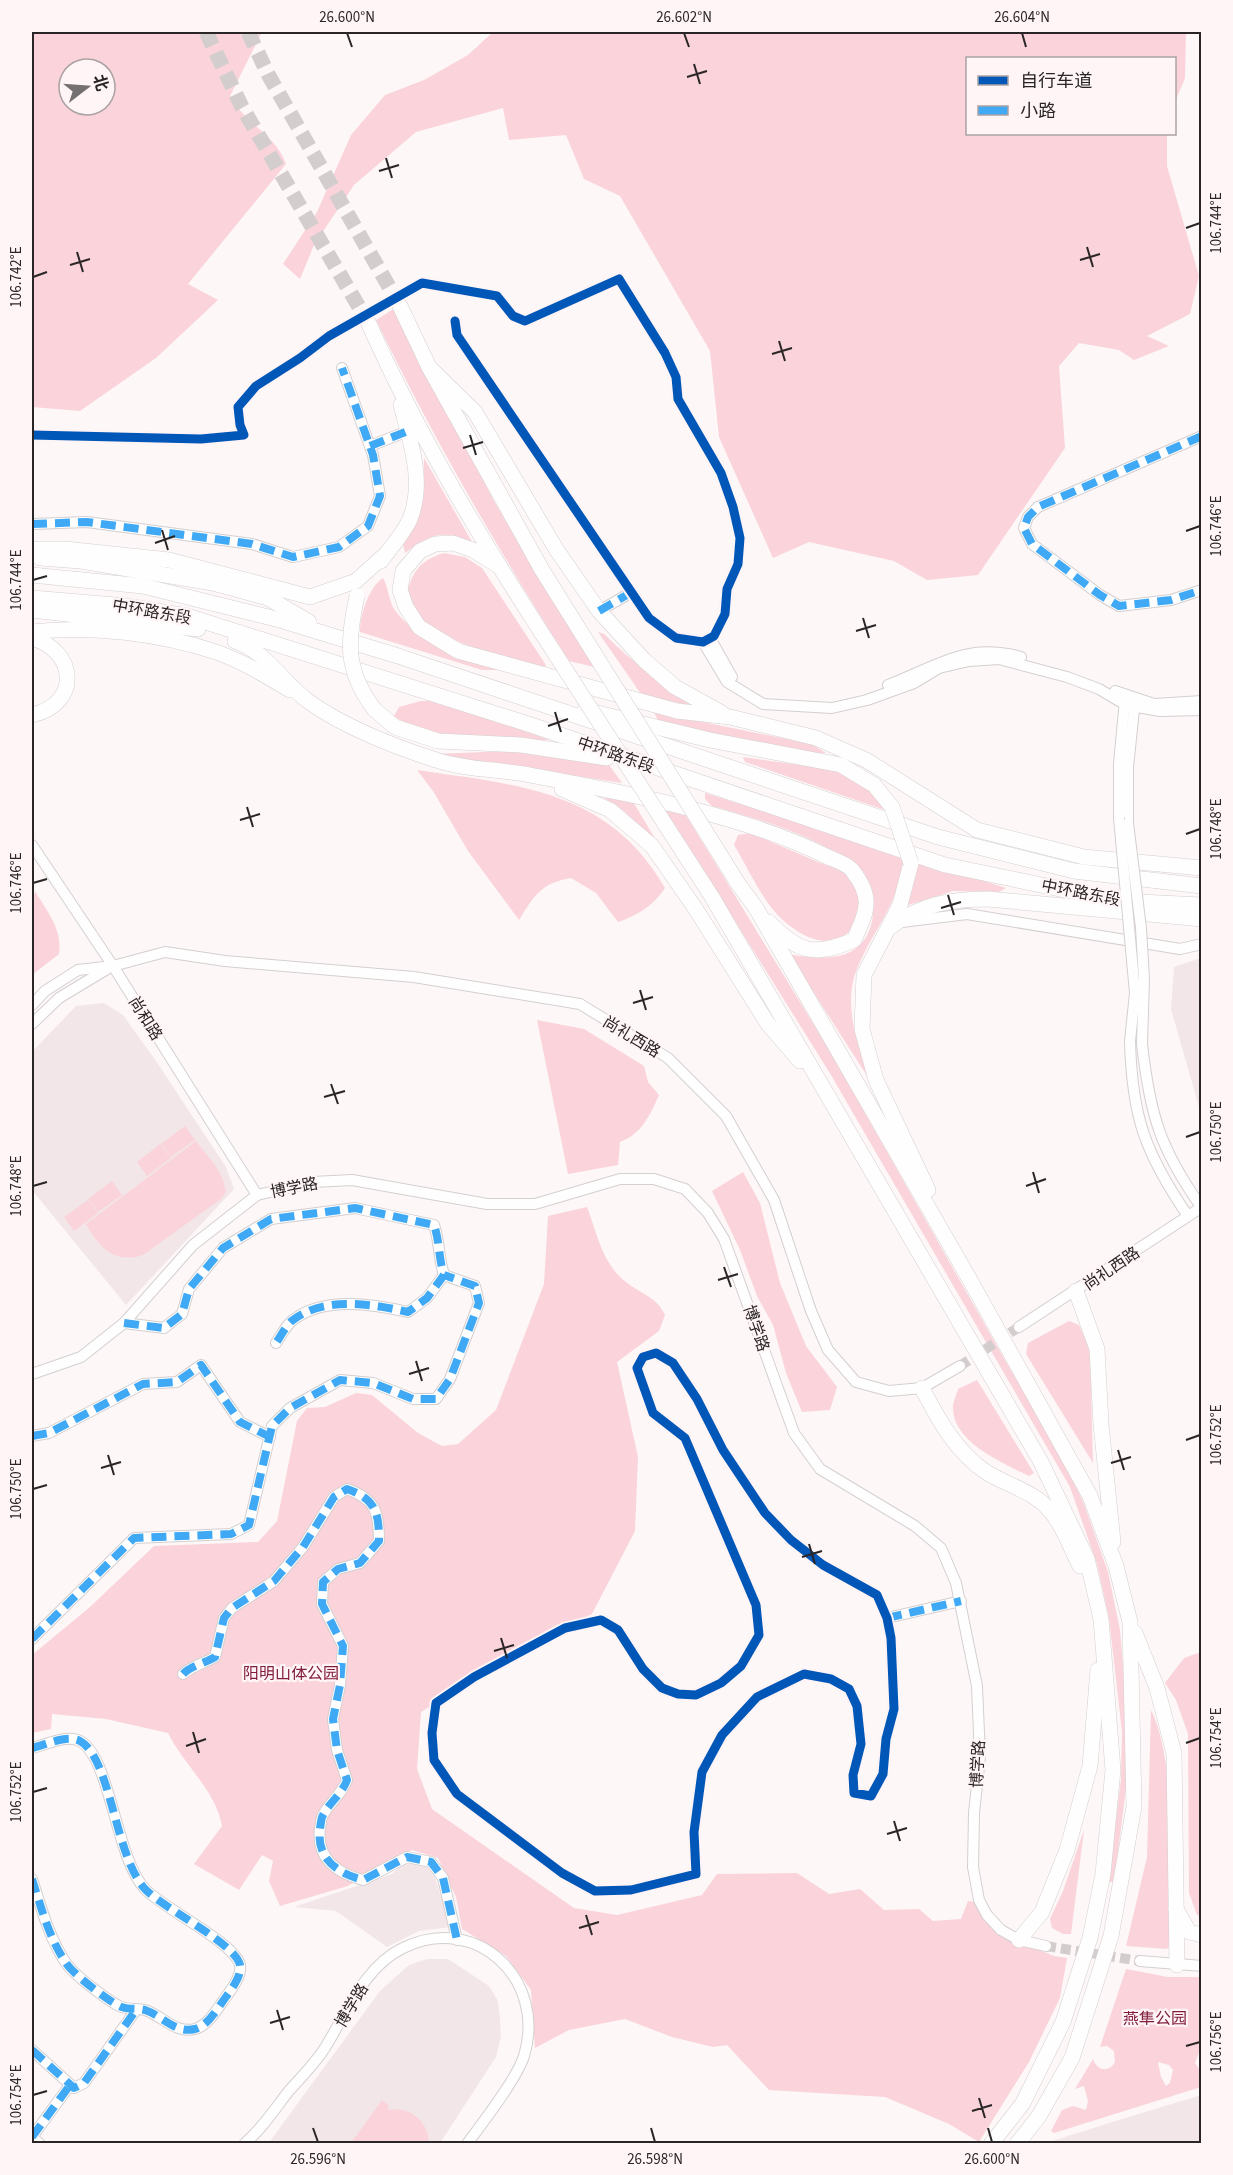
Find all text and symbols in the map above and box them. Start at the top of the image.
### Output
text: 26.600°N [319,7,375,28]
text: 26.602°N [656,7,712,28]
text: 26.604°N [994,7,1050,28]
north arrow [57,57,117,117]
legend [966,57,1176,135]
text: 自行车道 [1020,69,1092,94]
text: 北 [88,72,113,94]
text: 小路 [1020,99,1056,124]
text: 106.744°E [1206,192,1227,254]
text: 106.742°E [6,246,27,308]
text: 106.746°E [1206,495,1227,557]
text: 106.744°E [6,549,27,611]
street label: 中环路东段 [111,594,193,630]
street label: 中环路东段 [574,732,657,778]
text: 106.748°E [1206,798,1227,860]
text: 106.746°E [6,852,27,914]
street label: 中环路东段 [1039,875,1122,911]
street label: 尚和路 [123,992,167,1045]
street label: 尚礼西路 [598,1011,665,1063]
text: 106.750°E [1206,1101,1227,1163]
text: 106.748°E [6,1155,27,1217]
street label: 博学路 [269,1173,320,1203]
street label: 尚礼西路 [1079,1242,1144,1296]
street label: 博学路 [738,1302,774,1355]
text: 106.752°E [1206,1404,1227,1466]
text: 106.750°E [6,1458,27,1520]
park label: 阳明山体公园 [243,1663,339,1685]
text: 106.754°E [1206,1707,1227,1769]
street label: 博学路 [966,1740,990,1789]
text: 106.752°E [6,1761,27,1823]
street label: 博学路 [330,1979,374,2032]
park label: 燕隼公园 [1123,2008,1187,2030]
text: 106.756°E [1206,2011,1227,2073]
text: 106.754°E [6,2064,27,2126]
text: 26.596°N [290,2149,346,2170]
text: 26.598°N [627,2149,683,2170]
text: 26.600°N [964,2149,1020,2170]

